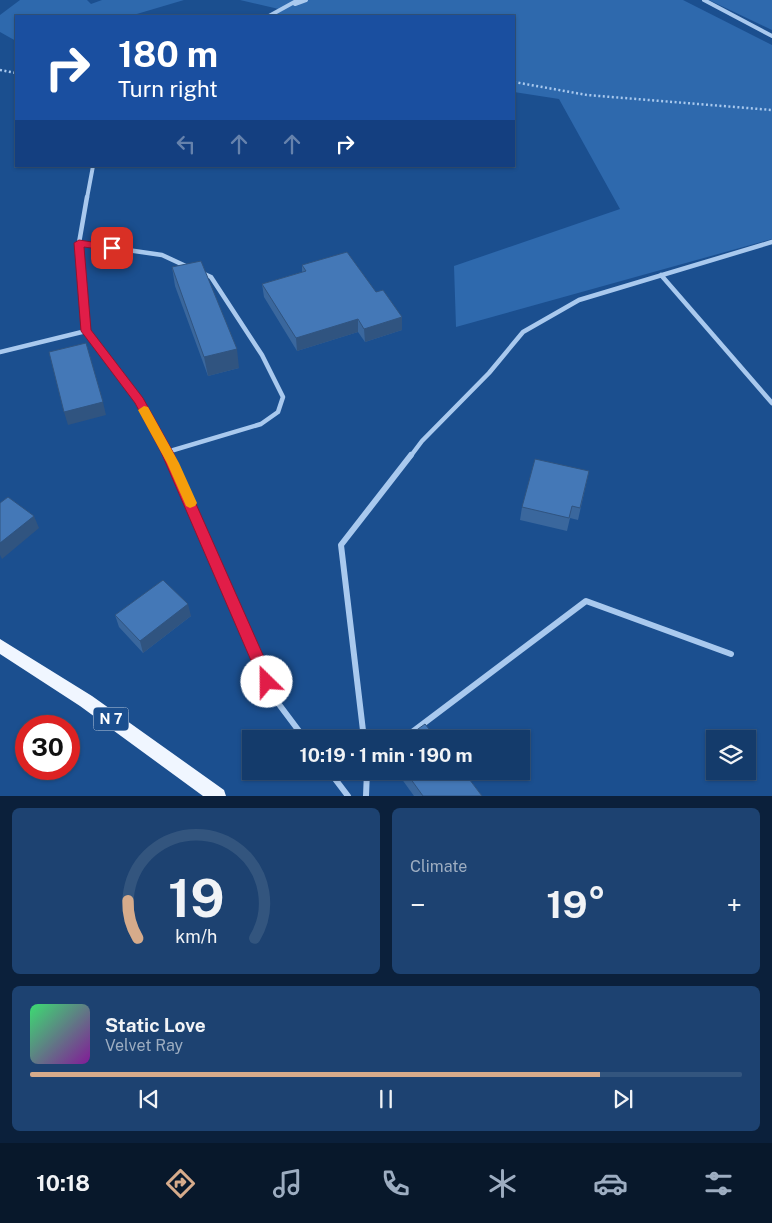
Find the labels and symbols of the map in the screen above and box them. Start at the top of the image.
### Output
pin [91,227,133,269]
position arrow [240,655,292,707]
road number: N 7 [94,708,128,731]
speed limit sign: 30 [15,715,80,780]

